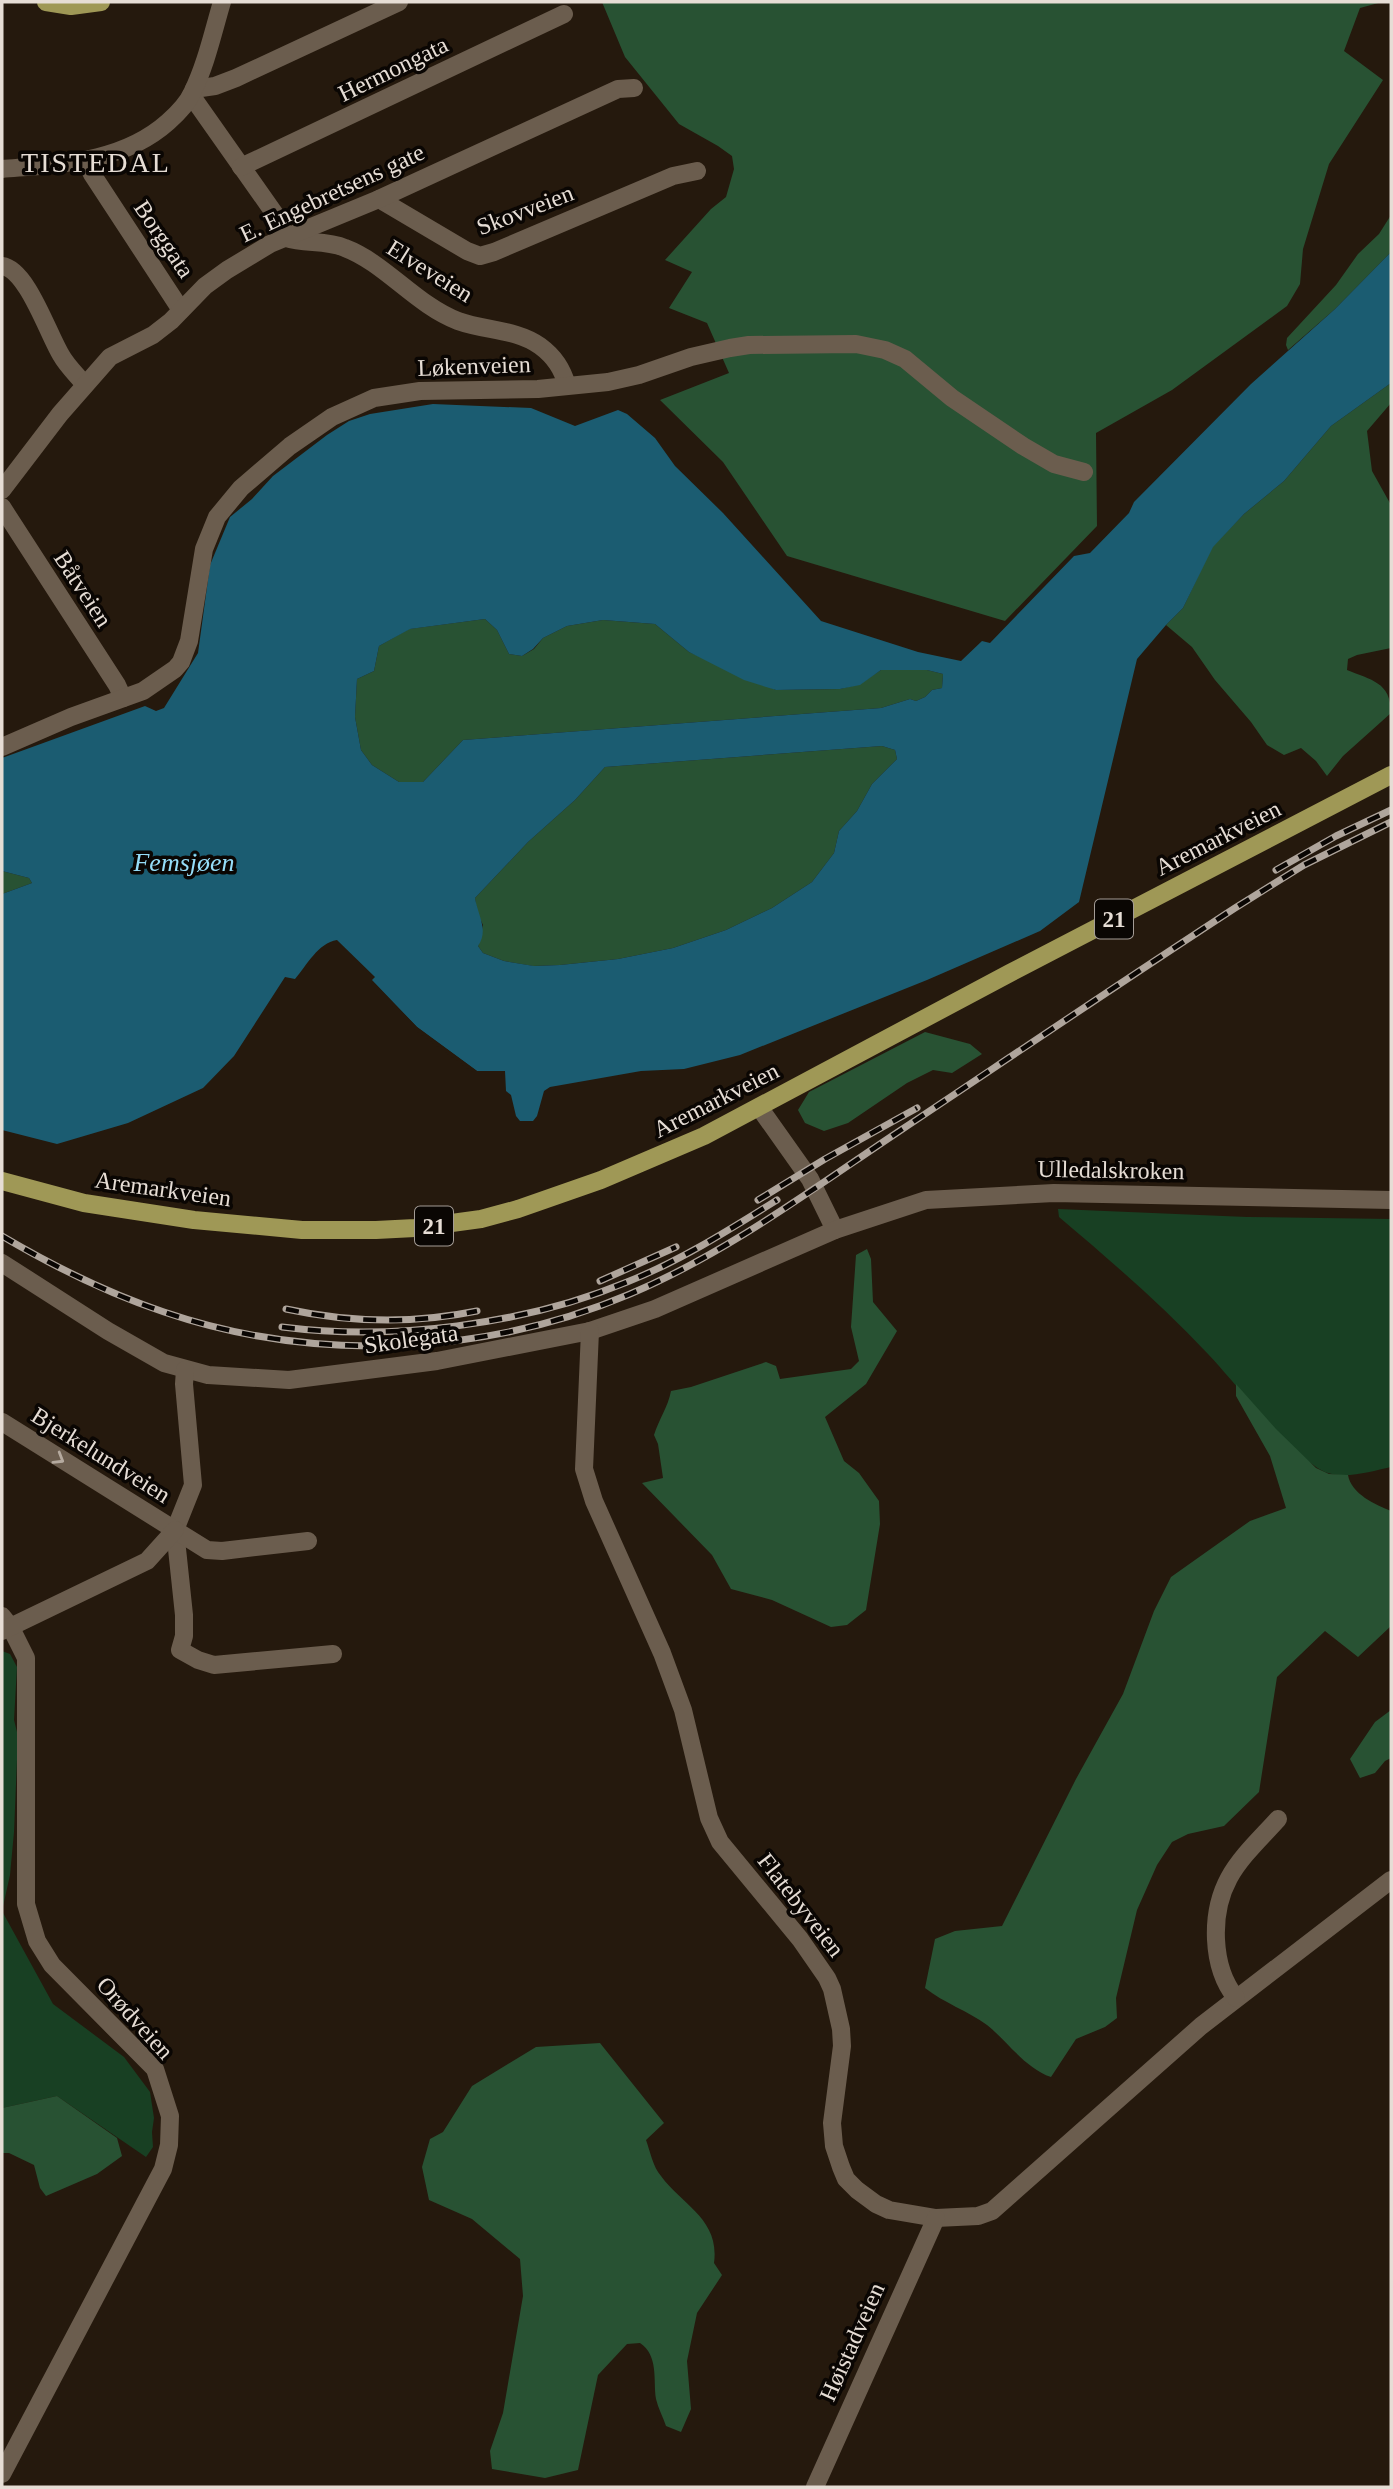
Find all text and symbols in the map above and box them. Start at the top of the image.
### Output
street label: Hermongata [334,31,452,107]
street label: E. Engebretsens gate [236,139,428,247]
district label: TISTEDAL [21,147,171,178]
street label: Skovveien [473,180,577,240]
street label: Borggata [129,195,199,283]
street label: Elveveien [382,235,478,307]
street label: Løkenveien [417,351,531,381]
street label: Båtveien [49,546,117,632]
street label: Aremarkveien [1151,795,1285,881]
water label: Femsjøen [132,848,235,877]
road number: 21 [1095,900,1133,938]
street label: Aremarkveien [649,1057,783,1143]
street label: Ulledalskroken [1037,1156,1185,1184]
street label: Aremarkveien [93,1167,233,1211]
road number: 21 [415,1206,453,1246]
street label: Skolegata [362,1319,460,1358]
street label: Bjerkelundveien [27,1402,175,1508]
one-way arrow [52,1450,65,1463]
street label: Flatebyveien [753,1848,849,1962]
street label: Orødveien [91,1972,179,2064]
street label: Høistadveien [814,2279,890,2405]

